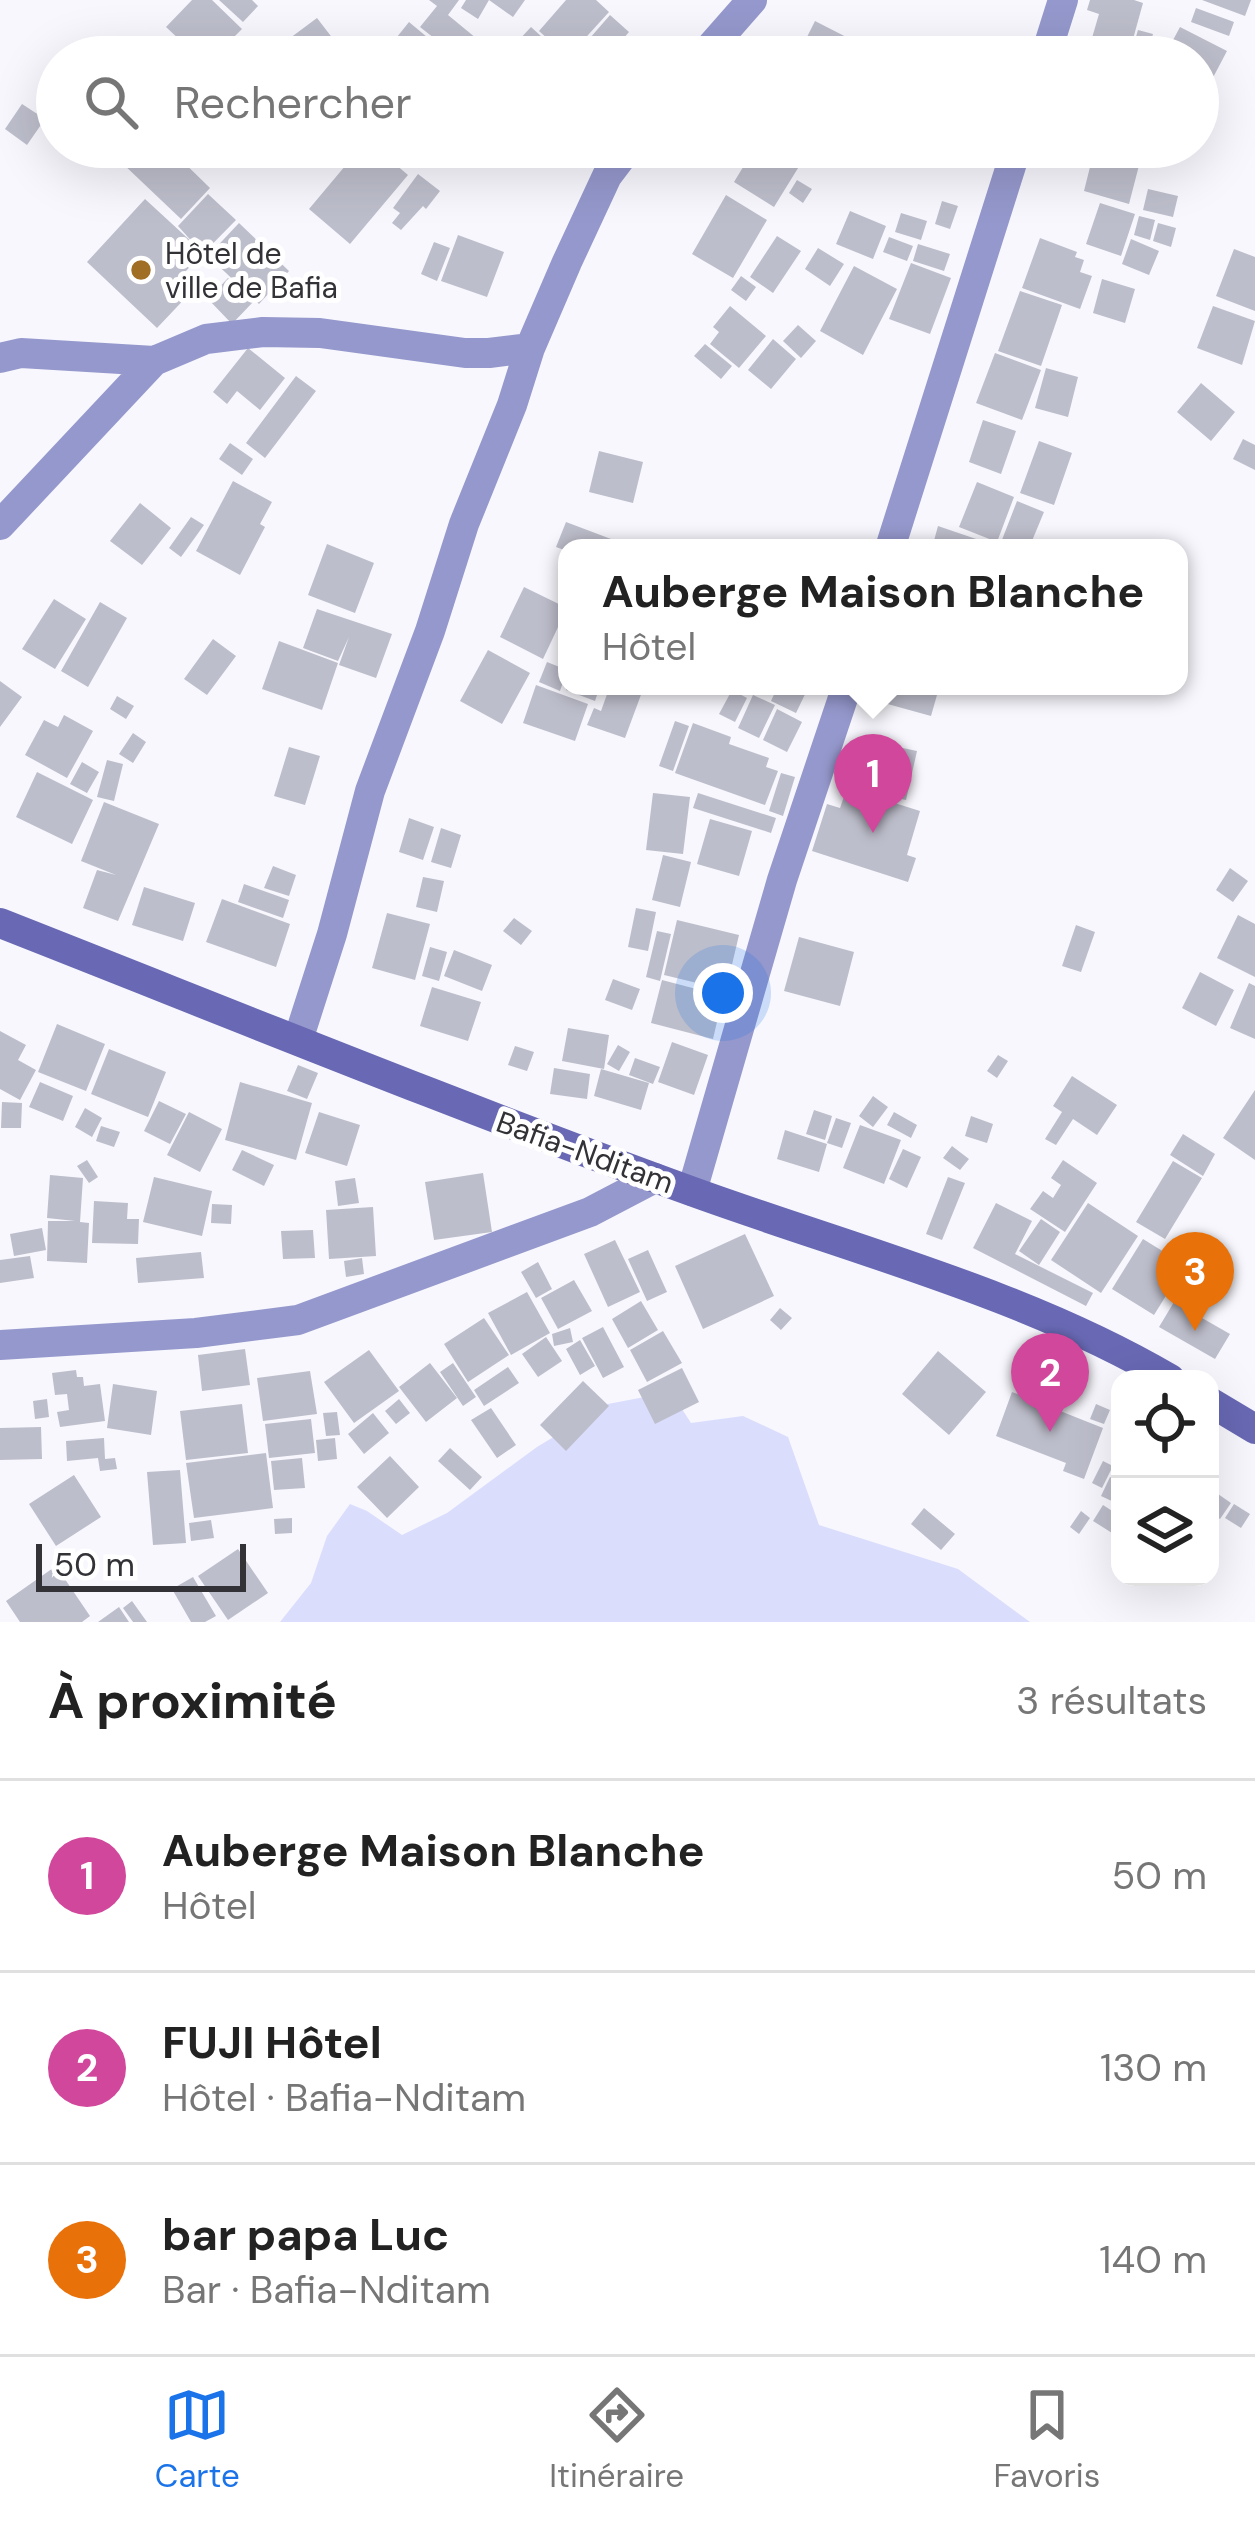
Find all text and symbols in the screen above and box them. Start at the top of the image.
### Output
search box [36,36,1219,168]
icon: search [78,69,144,135]
text: Rechercher [174,73,412,132]
place label: Hôtel de ville de Bafia [165,234,338,307]
marker: Hôtel de ville de Bafia [128,257,154,283]
popup [558,539,1188,695]
text: Auberge Maison Blanche [602,562,1144,621]
text: Hôtel [602,621,696,672]
pin: 1 [834,734,912,833]
your location [693,963,753,1023]
street label: Bafia-Nditam [491,1102,679,1202]
pin: 3 [1156,1232,1234,1331]
pin: 2 [1011,1333,1089,1432]
map controls [1111,1370,1219,1586]
button: locate [1111,1370,1219,1478]
button: layers [1111,1478,1219,1586]
scale bar [36,1538,246,1591]
text: 50 m [54,1543,135,1586]
text: À proximité [48,1667,337,1734]
text: 3 résultats [1016,1675,1207,1726]
text: Auberge Maison Blanche [162,1821,705,1880]
text: 1 [80,1850,94,1901]
text: 50 m [1111,1850,1207,1901]
text: Hôtel [162,1880,257,1931]
text: FUJI Hôtel [162,2013,382,2072]
text: 2 [76,2042,98,2093]
text: 130 m [1100,2042,1207,2093]
text: Hôtel · Bafia-Nditam [162,2072,526,2123]
text: bar papa Luc [162,2205,449,2264]
text: 3 [75,2234,99,2285]
text: 140 m [1099,2234,1207,2285]
text: Bar · Bafia-Nditam [162,2264,491,2315]
tab: Carte [155,2382,240,2497]
tab: Itinéraire [549,2382,684,2497]
tab: Favoris [994,2382,1100,2497]

